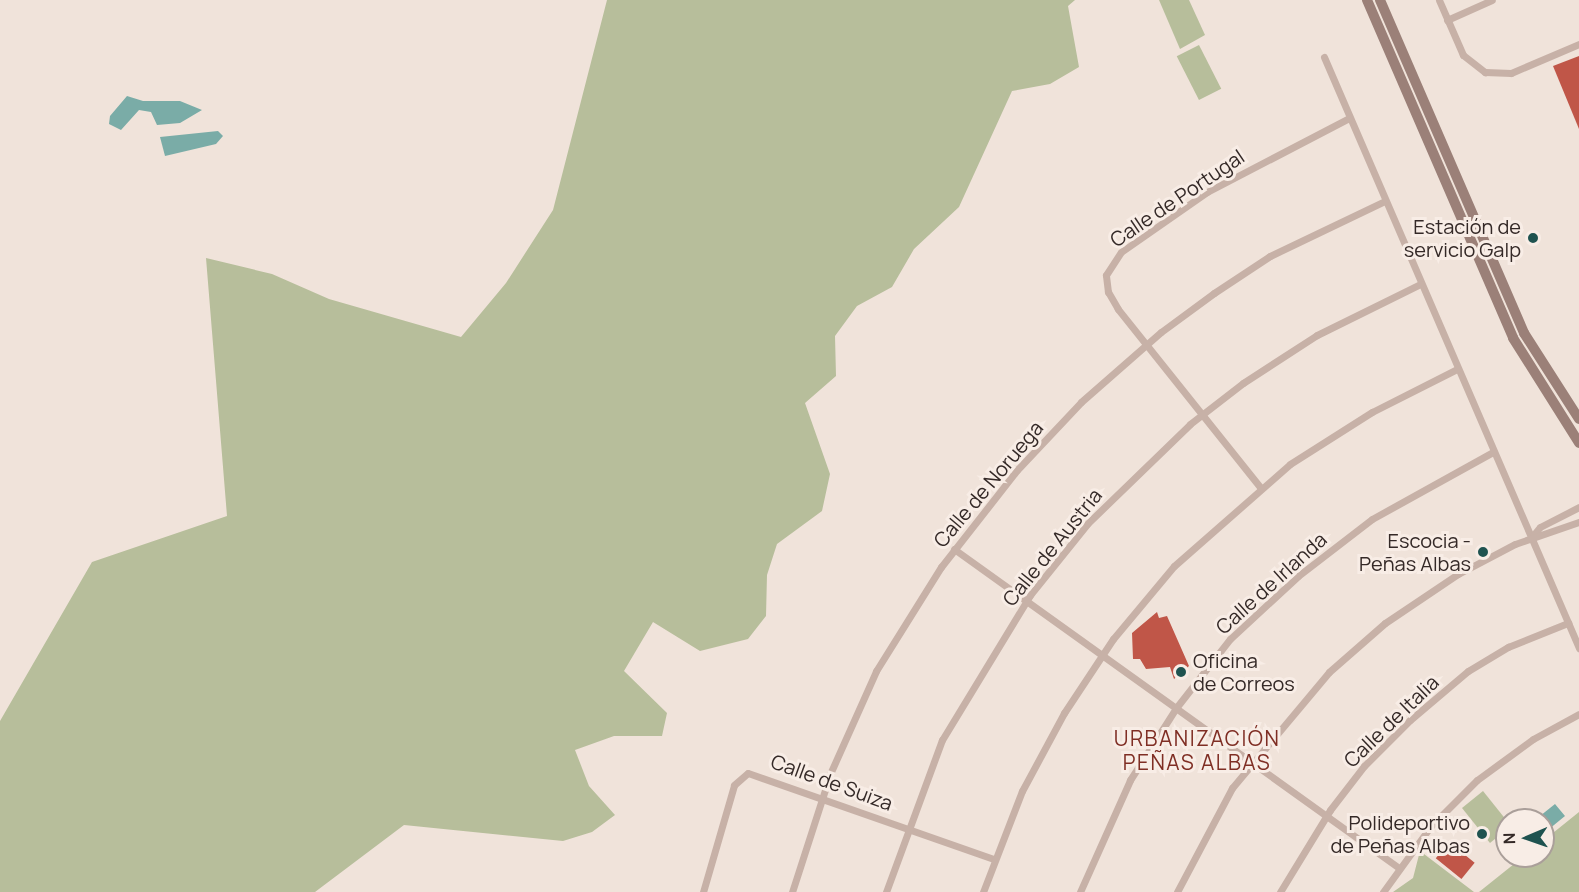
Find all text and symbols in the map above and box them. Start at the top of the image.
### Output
street label: Calle de Portugal [1105,144,1249,252]
place label: Estación de servicio Galp [1404,214,1521,261]
marker: Estación de servicio Galp [1526,231,1540,245]
street label: Calle de Noruega [928,416,1048,552]
street label: Calle de Austria [997,483,1107,611]
street label: Calle de Irlanda [1211,527,1331,639]
place label: Escocia - Peñas Albas [1359,528,1471,575]
marker: Escocia - Peñas Albas [1476,545,1490,559]
place label: Oficina de Correos [1193,648,1295,695]
marker: Oficina de Correos [1174,665,1188,679]
street label: Calle de Italia [1339,670,1443,772]
district label: URBANIZACIÓN PEÑAS ALBAS [1114,725,1280,775]
street label: Calle de Suiza [768,749,896,815]
north arrow [1495,808,1555,868]
place label: Polideportivo de Peñas Albas [1330,810,1470,857]
marker: Polideportivo de Peñas Albas [1475,827,1489,841]
text: N [1498,832,1520,845]

